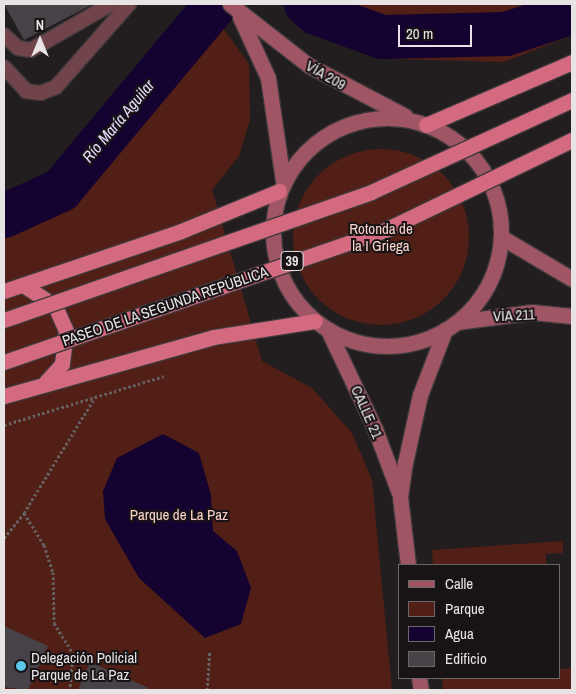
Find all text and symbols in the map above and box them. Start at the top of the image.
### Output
north arrow [15,15,65,65]
scale bar [401,15,475,47]
text: N [36,16,44,34]
text: 20 m [406,23,433,44]
street label: VÍA 209 [303,56,349,94]
water label: Río María Aguilar [78,75,158,167]
park label: Rotonda de la I Griega [349,219,413,254]
road number: 39 [280,250,304,272]
street label: PASEO DE LA SEGUNDA REPÚBLICA [59,262,271,350]
street label: VÍA 211 [492,305,536,325]
street label: CALLE 21 [347,383,387,441]
park label: Parque de La Paz [130,506,228,524]
legend [398,564,561,679]
text: Calle [445,573,473,594]
text: Parque [445,598,485,619]
text: Agua [445,623,474,644]
place label: Delegación Policial Parque de La Paz [31,648,137,683]
text: Edificio [445,648,487,669]
marker: Delegación Policial Parque de La Paz [15,660,27,672]

